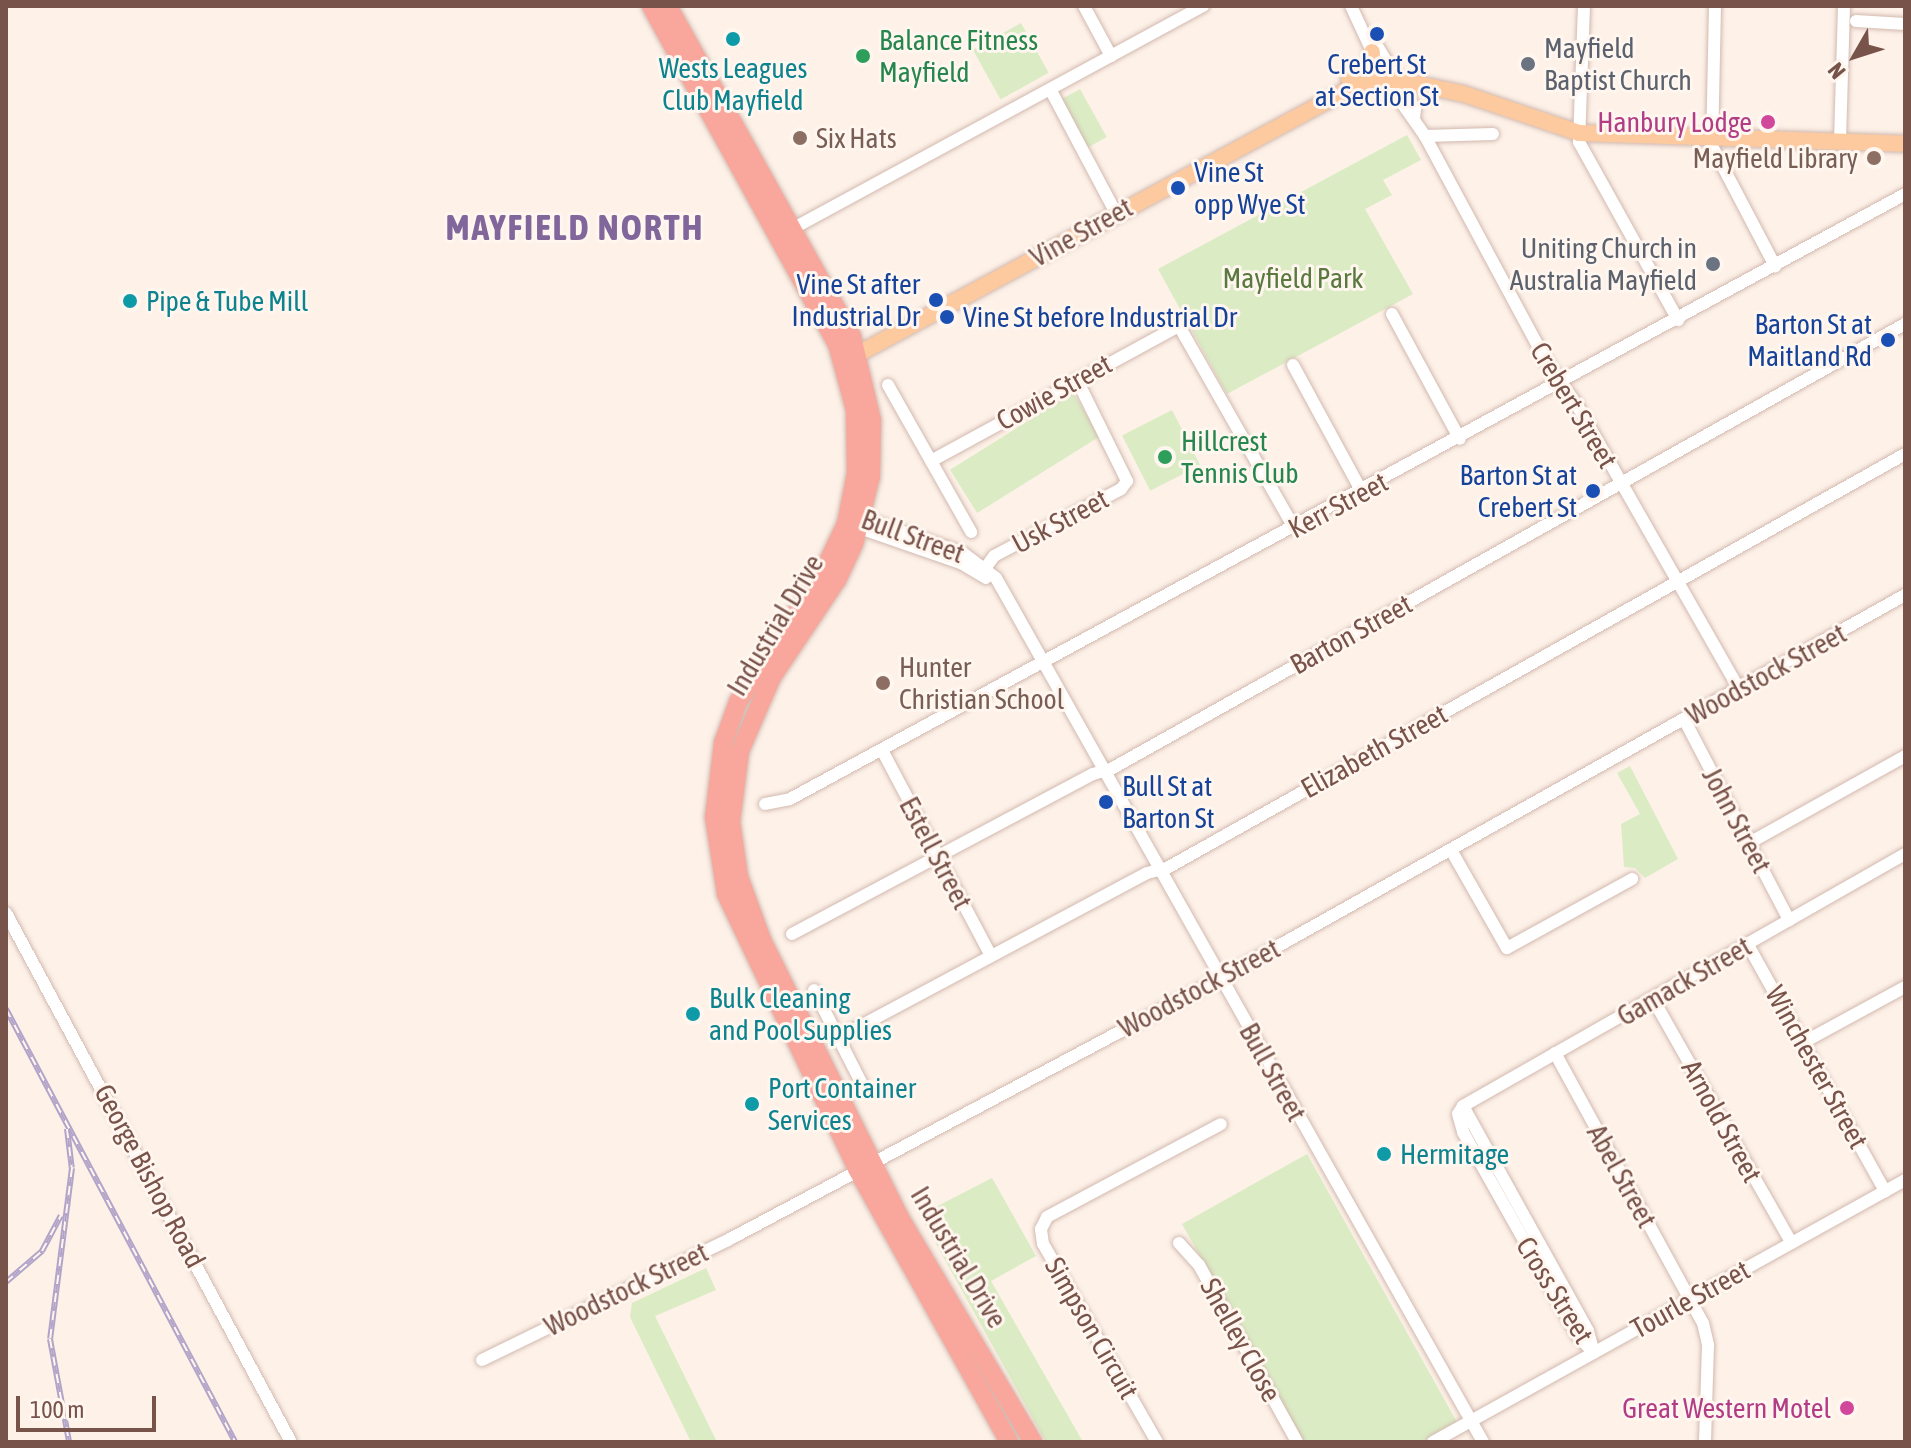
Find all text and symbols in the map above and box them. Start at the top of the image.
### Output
north arrow [1815,16,1895,96]
place label: Balance Fitness Mayfield [879,23,1038,89]
marker: Crebert St at Section St [1368,25,1386,43]
marker: Wests Leagues Club Mayfield [724,30,742,48]
place label: Mayfield Baptist Church [1544,31,1692,97]
marker: Balance Fitness Mayfield [854,47,872,65]
place label: Crebert St at Section St [1315,47,1439,113]
place label: Wests Leagues Club Mayfield [659,51,807,117]
marker: Mayfield Baptist Church [1519,55,1537,73]
text: N [1822,58,1851,84]
place label: Hanbury Lodge [1597,105,1752,139]
marker: Hanbury Lodge [1759,113,1777,131]
place label: Six Hats [816,121,897,155]
marker: Six Hats [791,129,809,147]
place label: Mayfield Library [1692,141,1858,175]
marker: Mayfield Library [1865,149,1883,167]
place label: Vine St opp Wye St [1194,155,1305,221]
marker: Vine St opp Wye St [1169,179,1187,197]
street label: Vine Street [1024,190,1138,274]
district label: MAYFIELD NORTH [445,206,705,250]
place label: Uniting Church in Australia Mayfield [1510,231,1697,297]
marker: Uniting Church in Australia Mayfield [1704,255,1722,273]
park label: Mayfield Park [1222,261,1364,295]
place label: Vine St after Industrial Dr [792,267,920,333]
place label: Pipe & Tube Mill [146,284,308,318]
marker: Vine St after Industrial Dr [927,291,945,309]
marker: Pipe & Tube Mill [121,292,139,310]
place label: Vine St before Industrial Dr [963,300,1237,334]
place label: Barton St at Maitland Rd [1747,307,1872,373]
marker: Vine St before Industrial Dr [938,308,956,326]
marker: Barton St at Maitland Rd [1879,331,1897,349]
street label: Crebert Street [1523,336,1625,474]
street label: Cowie Street [990,347,1118,437]
place label: Hillcrest Tennis Club [1181,424,1298,490]
marker: Hillcrest Tennis Club [1156,448,1174,466]
place label: Barton St at Crebert St [1460,458,1577,524]
street label: Kerr Street [1283,465,1393,545]
street label: Usk Street [1006,482,1114,560]
marker: Barton St at Crebert St [1584,482,1602,500]
street label: Bull Street [857,502,969,570]
street label: Industrial Drive [720,548,830,702]
street label: Barton Street [1284,587,1418,681]
street label: Woodstock Street [1680,616,1852,732]
place label: Hunter Christian School [899,650,1064,716]
marker: Hunter Christian School [874,674,892,692]
street label: Elizabeth Street [1295,697,1453,805]
street label: John Street [1695,762,1779,878]
place label: Bull St at Barton St [1122,769,1214,835]
street label: Estell Street [892,791,980,915]
marker: Bull St at Barton St [1097,793,1115,811]
street label: Gamack Street [1611,929,1757,1033]
street label: Woodstock Street [1113,931,1285,1045]
street label: Winchester Street [1758,980,1876,1154]
place label: Bulk Cleaning and Pool Supplies [709,981,892,1047]
marker: Bulk Cleaning and Pool Supplies [684,1005,702,1023]
street label: Bull Street [1232,1017,1314,1127]
street label: Arnold Street [1675,1054,1769,1188]
place label: Port Container Services [768,1071,916,1137]
street label: George Bishop Road [88,1079,212,1273]
marker: Port Container Services [743,1095,761,1113]
street label: Abel Street [1580,1119,1664,1233]
place label: Hermitage [1400,1137,1509,1171]
marker: Hermitage [1375,1145,1393,1163]
street label: Industrial Drive [904,1180,1014,1334]
street label: Cross Street [1509,1231,1601,1349]
street label: Woodstock Street [539,1235,713,1343]
street label: Simpson Circuit [1038,1251,1146,1405]
street label: Tourle Street [1625,1253,1755,1345]
street label: Shelley Close [1193,1272,1289,1408]
scale bar [20,1380,160,1430]
place label: Great Western Motel [1622,1391,1831,1425]
text: 100 m [30,1396,84,1423]
marker: Great Western Motel [1838,1399,1856,1417]

